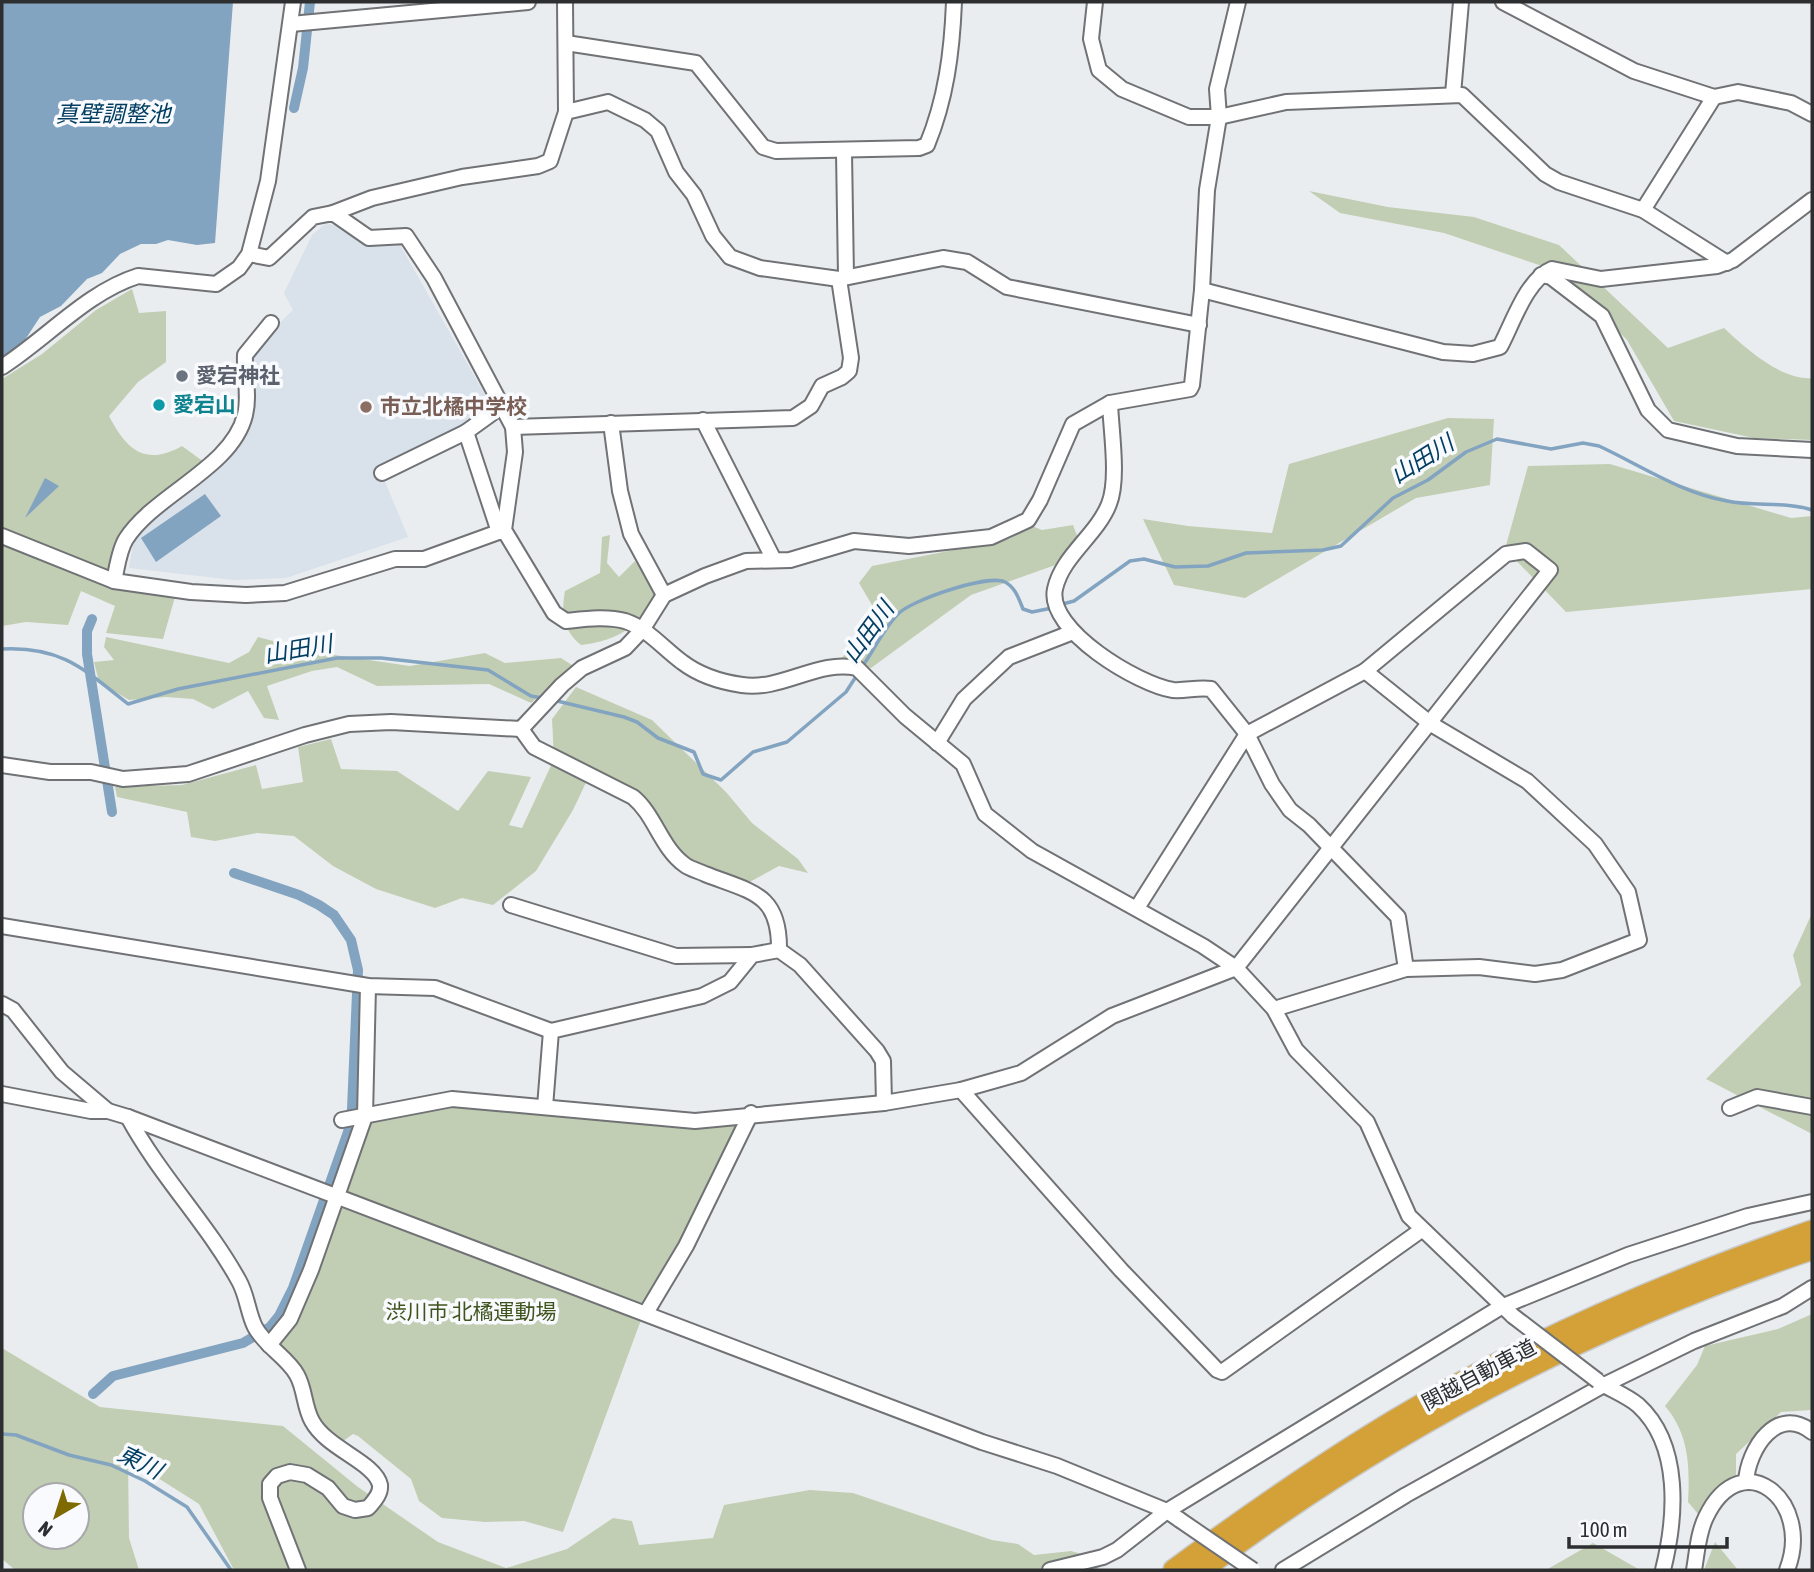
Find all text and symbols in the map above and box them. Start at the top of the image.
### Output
water label: 真壁調整池 [56,101,173,127]
place label: 愛宕神社 [196,363,280,387]
marker: 愛宕神社 [174,368,190,384]
place label: 愛宕山 [173,392,236,416]
place label: 市立北橘中学校 [380,394,527,418]
marker: 愛宕山 [151,397,167,413]
marker: 市立北橘中学校 [358,399,374,415]
water label: 山田川 [1386,428,1461,488]
water label: 山田川 [837,594,901,668]
water label: 山田川 [262,630,337,668]
park label: 渋川市 北橘運動場 [386,1299,556,1323]
street label: 関越自動車道 [1417,1334,1540,1414]
water label: 東川 [114,1440,169,1485]
north arrow [21,1481,91,1551]
scale bar [1569,1506,1727,1550]
text: N [34,1517,57,1541]
text: 100 m [1580,1517,1628,1541]

